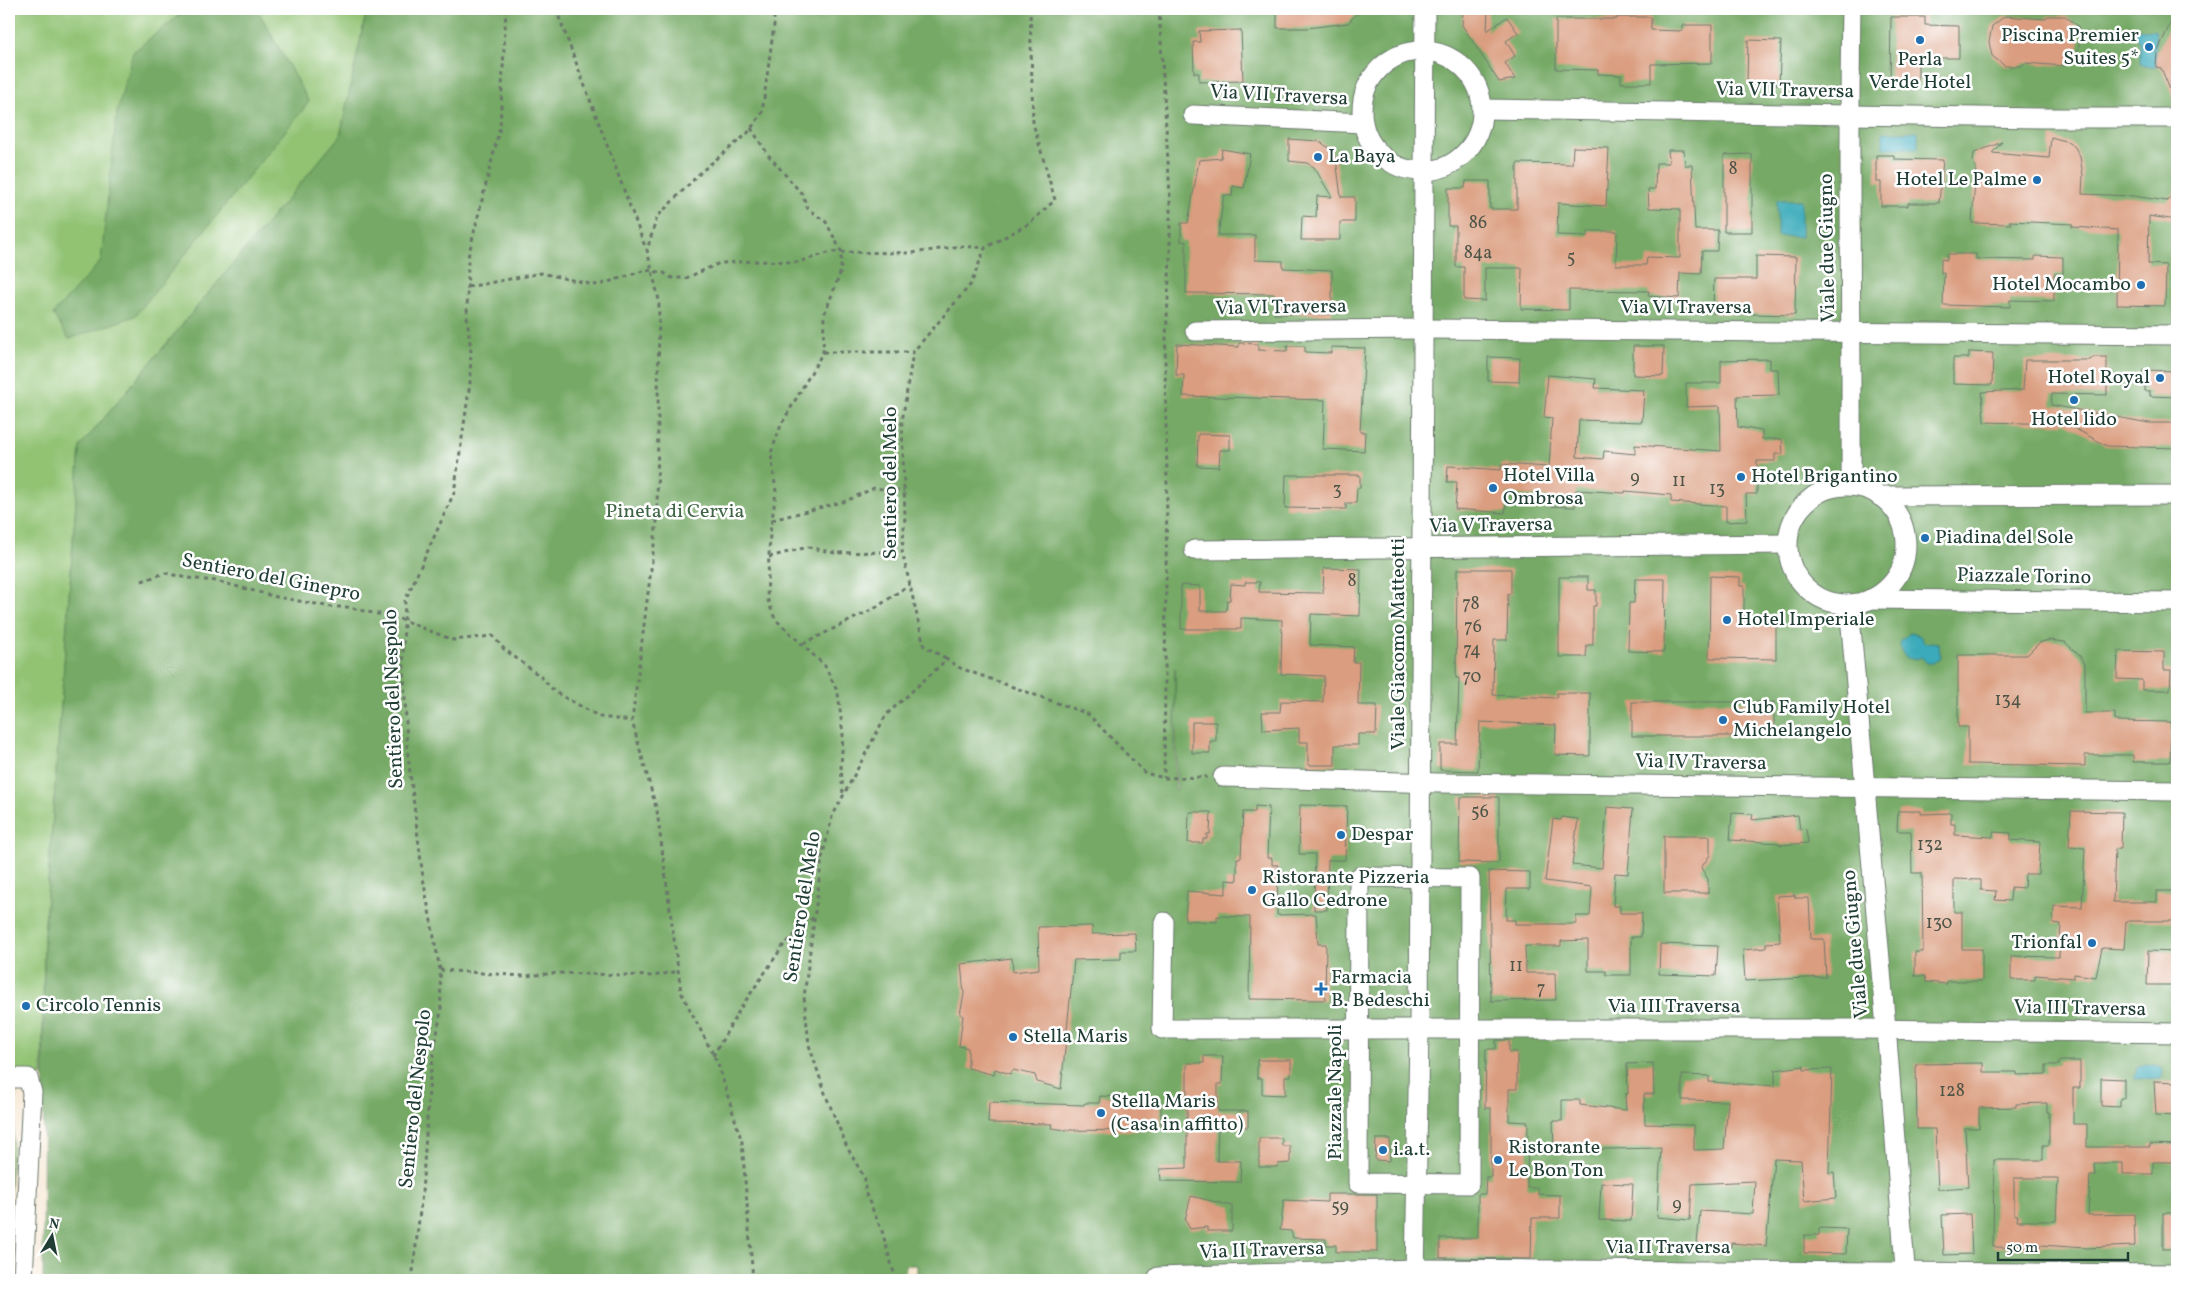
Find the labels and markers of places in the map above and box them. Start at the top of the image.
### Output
place label: Piscina Premier Suites 5* [2001,22,2139,73]
marker: Perla Verde Hotel [1914,34,1926,46]
marker: Piscina Premier Suites 5* [2143,41,2155,53]
place label: Perla Verde Hotel [1869,46,1971,97]
place label: La Baya [1328,143,1396,171]
marker: La Baya [1312,151,1324,163]
place label: Hotel Le Palme [1896,166,2027,194]
marker: Hotel Le Palme [2031,174,2043,186]
place label: Hotel Mocambo [1992,271,2131,299]
marker: Hotel Mocambo [2135,279,2147,291]
place label: Hotel Royal [2048,364,2150,392]
marker: Hotel Royal [2154,372,2166,384]
marker: Hotel lido [2068,394,2080,406]
place label: Hotel lido [2031,406,2117,434]
place label: Hotel Villa Ombrosa [1503,462,1595,513]
place label: Hotel Brigantino [1751,463,1898,491]
marker: Hotel Brigantino [1735,471,1747,483]
marker: Hotel Villa Ombrosa [1487,482,1499,494]
place label: Piadina del Sole [1935,524,2073,552]
marker: Piadina del Sole [1919,532,1931,544]
place label: Hotel Imperiale [1737,606,1875,634]
marker: Hotel Imperiale [1721,614,1733,626]
place label: Club Family Hotel Michelangelo [1733,694,1890,745]
marker: Club Family Hotel Michelangelo [1717,714,1729,726]
place label: Despar [1351,821,1413,849]
marker: Despar [1335,829,1347,841]
place label: Ristorante Pizzeria Gallo Cedrone [1262,864,1430,915]
marker: Ristorante Pizzeria Gallo Cedrone [1246,884,1258,896]
place label: Trionfal [2011,929,2082,957]
marker: Trionfal [2086,937,2098,949]
place label: Farmacia B. Bedeschi [1331,964,1430,1015]
marker: Farmacia B. Bedeschi [1315,983,1327,995]
place label: Circolo Tennis [36,992,161,1020]
marker: Circolo Tennis [20,1000,32,1012]
place label: Stella Maris [1023,1023,1128,1051]
marker: Stella Maris [1007,1031,1019,1043]
place label: Stella Maris (Casa in affitto) [1111,1088,1244,1139]
marker: Stella Maris (Casa in affitto) [1095,1107,1107,1119]
place label: Ristorante Le Bon Ton [1508,1134,1604,1185]
place label: i.a.t. [1393,1136,1430,1164]
marker: i.a.t. [1377,1144,1389,1156]
marker: Ristorante Le Bon Ton [1492,1154,1504,1166]

